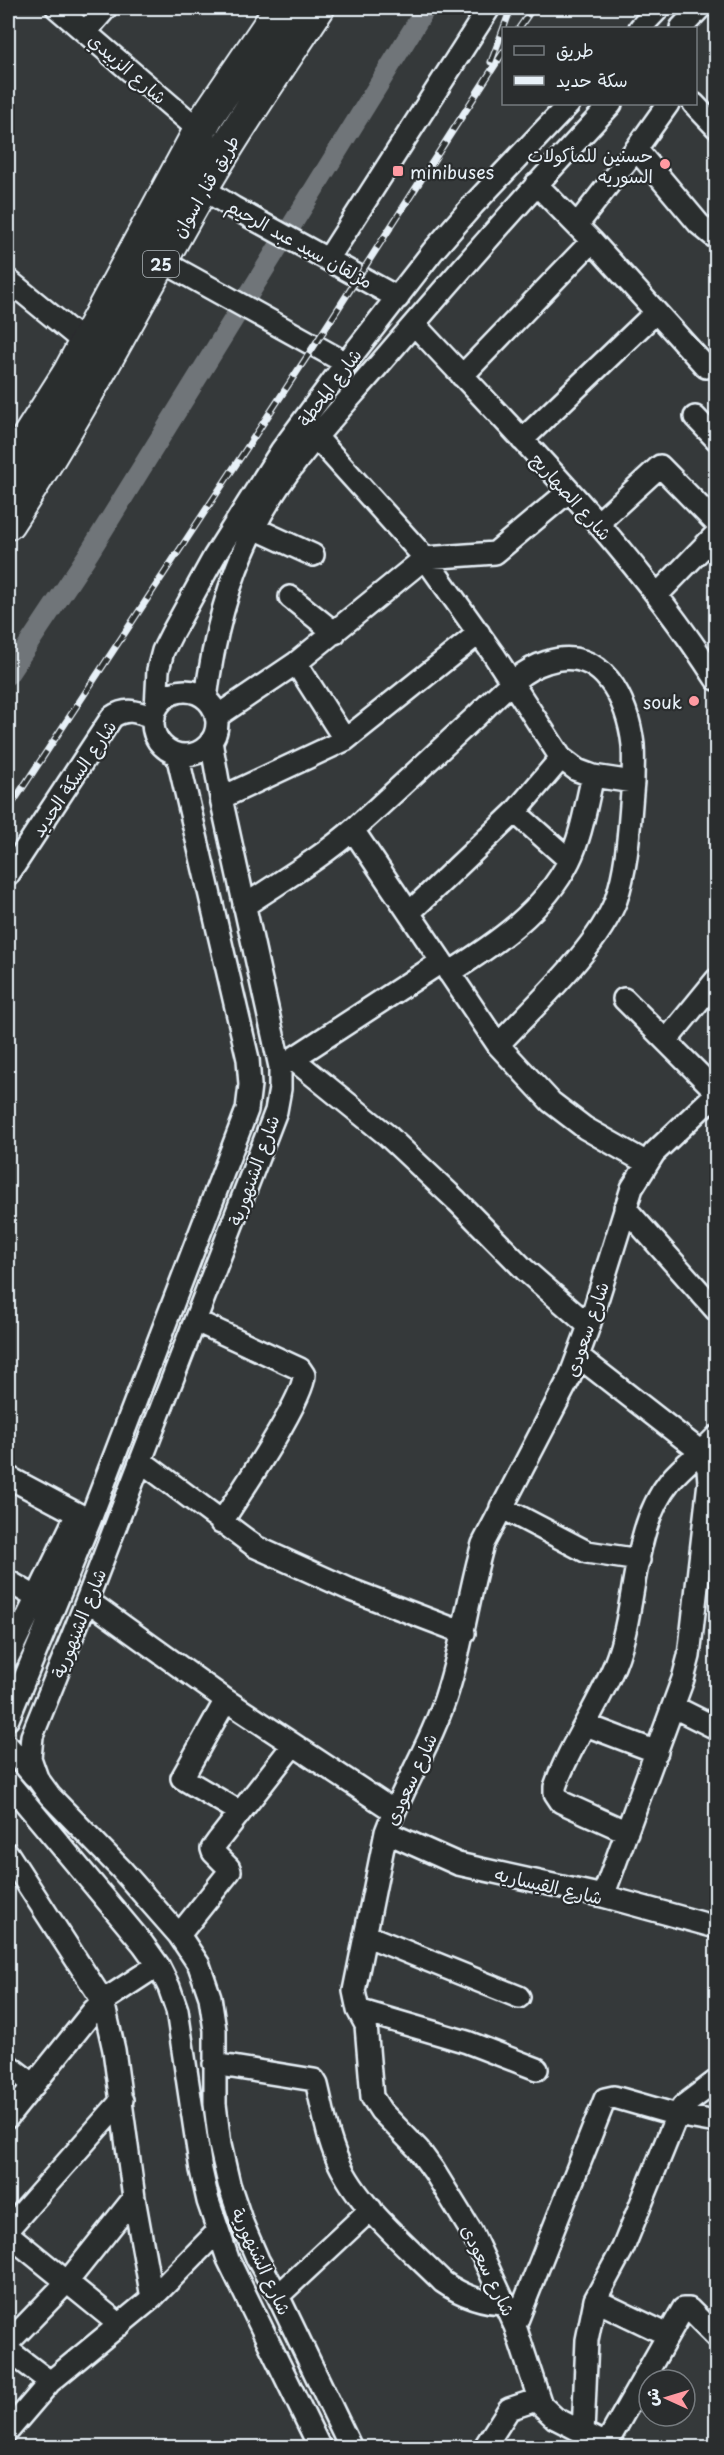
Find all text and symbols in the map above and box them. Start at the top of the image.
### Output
street label: شارع الزبيدي [82,26,173,111]
legend [502,27,697,105]
text: طريق [556,36,594,63]
text: سكة حديد [556,66,628,93]
street label: طريق قنا, اسوان [165,130,245,242]
place label: حسنين للمأكولات السوريه [527,141,653,189]
marker: حسنين للمأكولات السوريه [658,157,672,171]
place label: minibuses [410,158,494,185]
marker: minibuses [391,164,405,178]
street label: مزلقان سيد عبد الرحيم [221,192,378,296]
road number: 25 [143,251,179,277]
street label: شارع المحطة [291,342,367,432]
street label: شارع الصهاريج [525,446,619,546]
place label: souk [643,688,682,715]
marker: souk [687,694,701,708]
street label: شارع السكة الحديد [24,714,122,842]
street label: شارع الشنهورية [221,1111,285,1229]
street label: شارع سعودى [557,1278,615,1380]
street label: شارع الشنهورية [44,1564,112,1682]
street label: شارع سعودى [377,1728,443,1830]
street label: شارع القيساريه [492,1859,606,1911]
street label: شارع الشنهورية [225,2203,299,2319]
street label: شارع سعودى [455,2220,523,2320]
north arrow [637,2368,697,2428]
text: ش [638,2387,664,2407]

